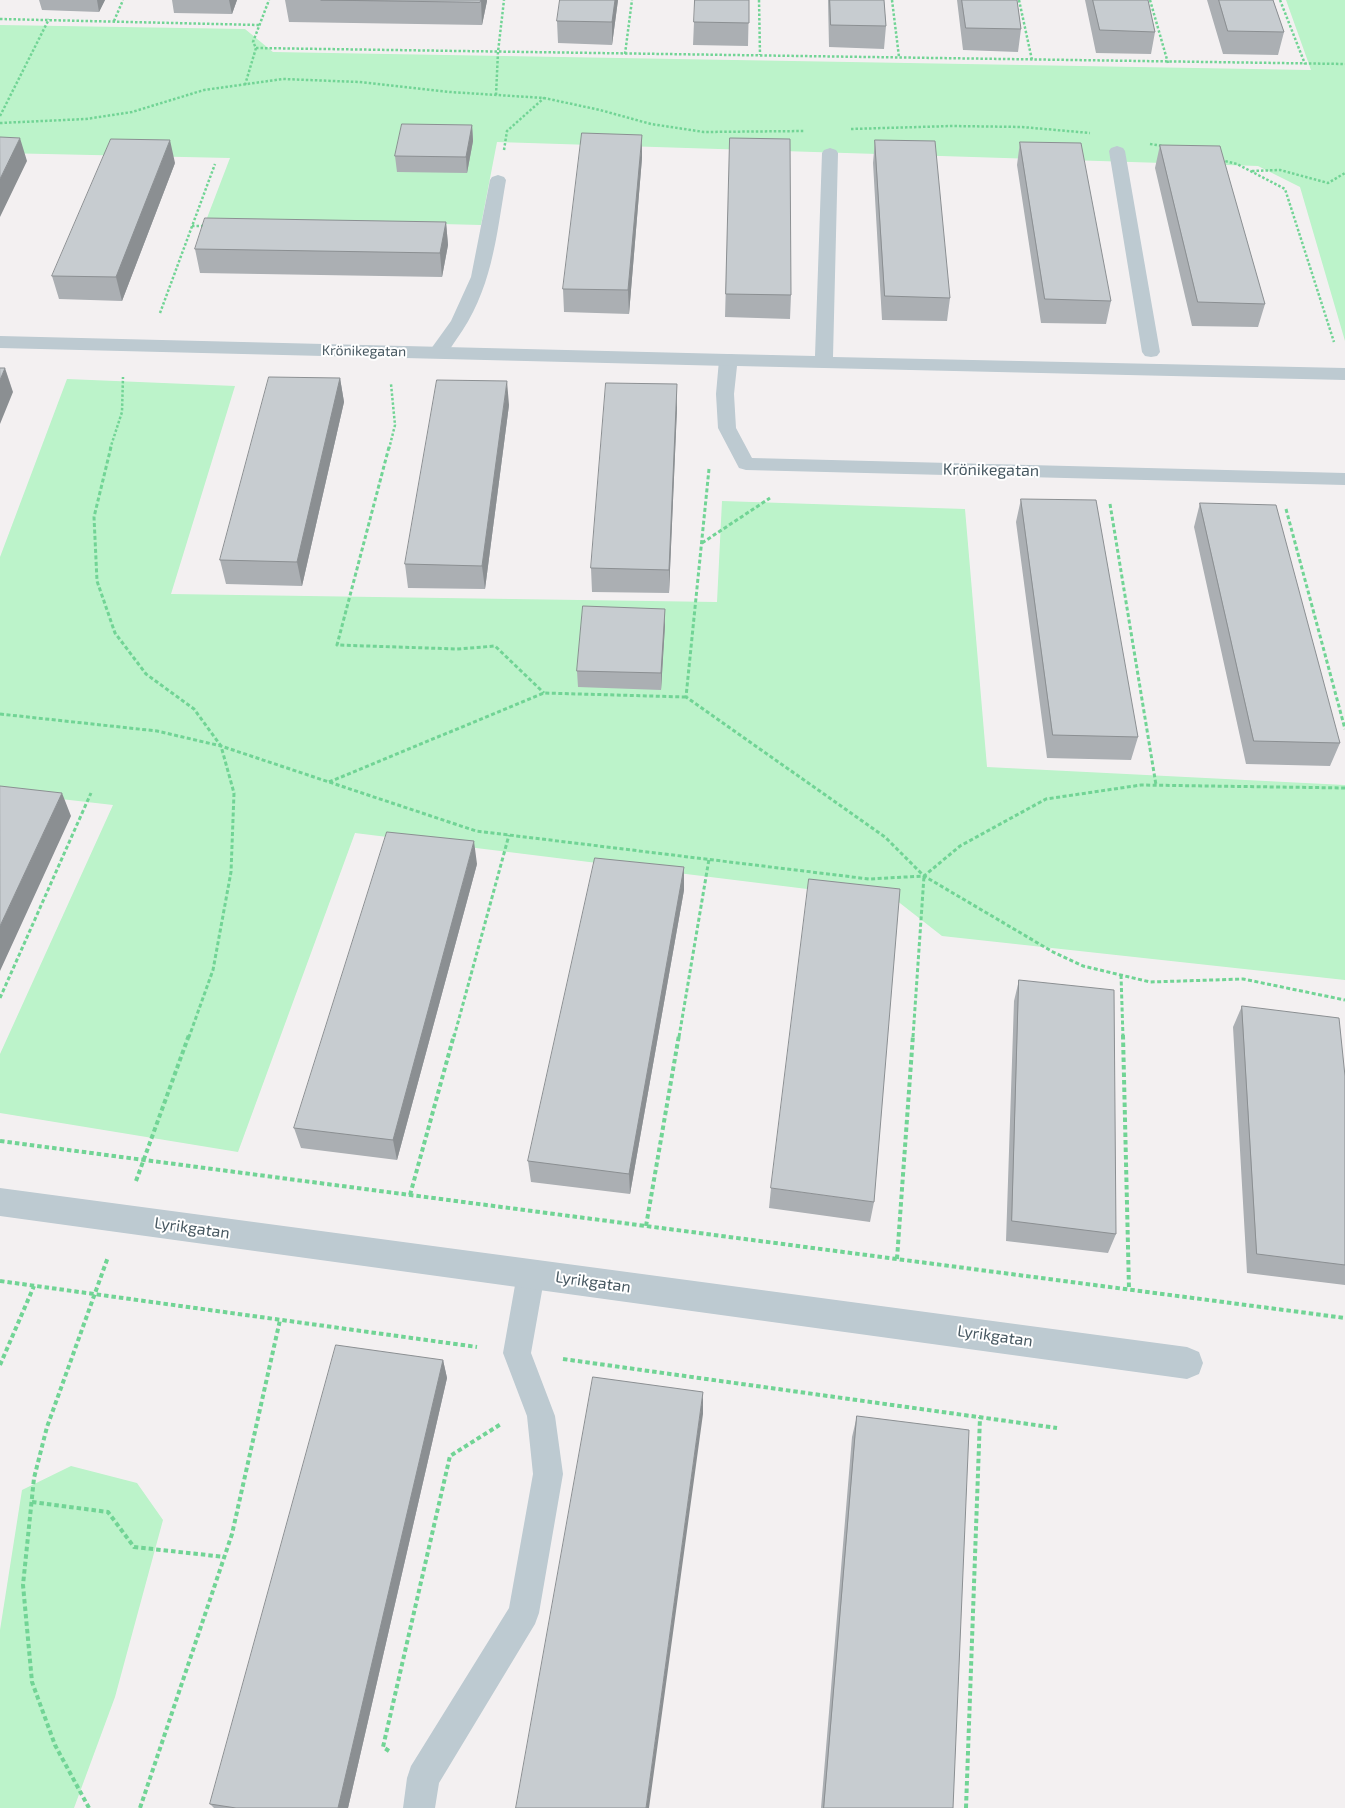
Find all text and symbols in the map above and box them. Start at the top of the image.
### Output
street label: Krönikegatan [322,342,406,360]
street label: Krönikegatan [943,460,1039,480]
street label: Lyrikgatan [153,1213,231,1243]
street label: Lyrikgatan [554,1267,632,1297]
street label: Lyrikgatan [956,1321,1034,1351]

